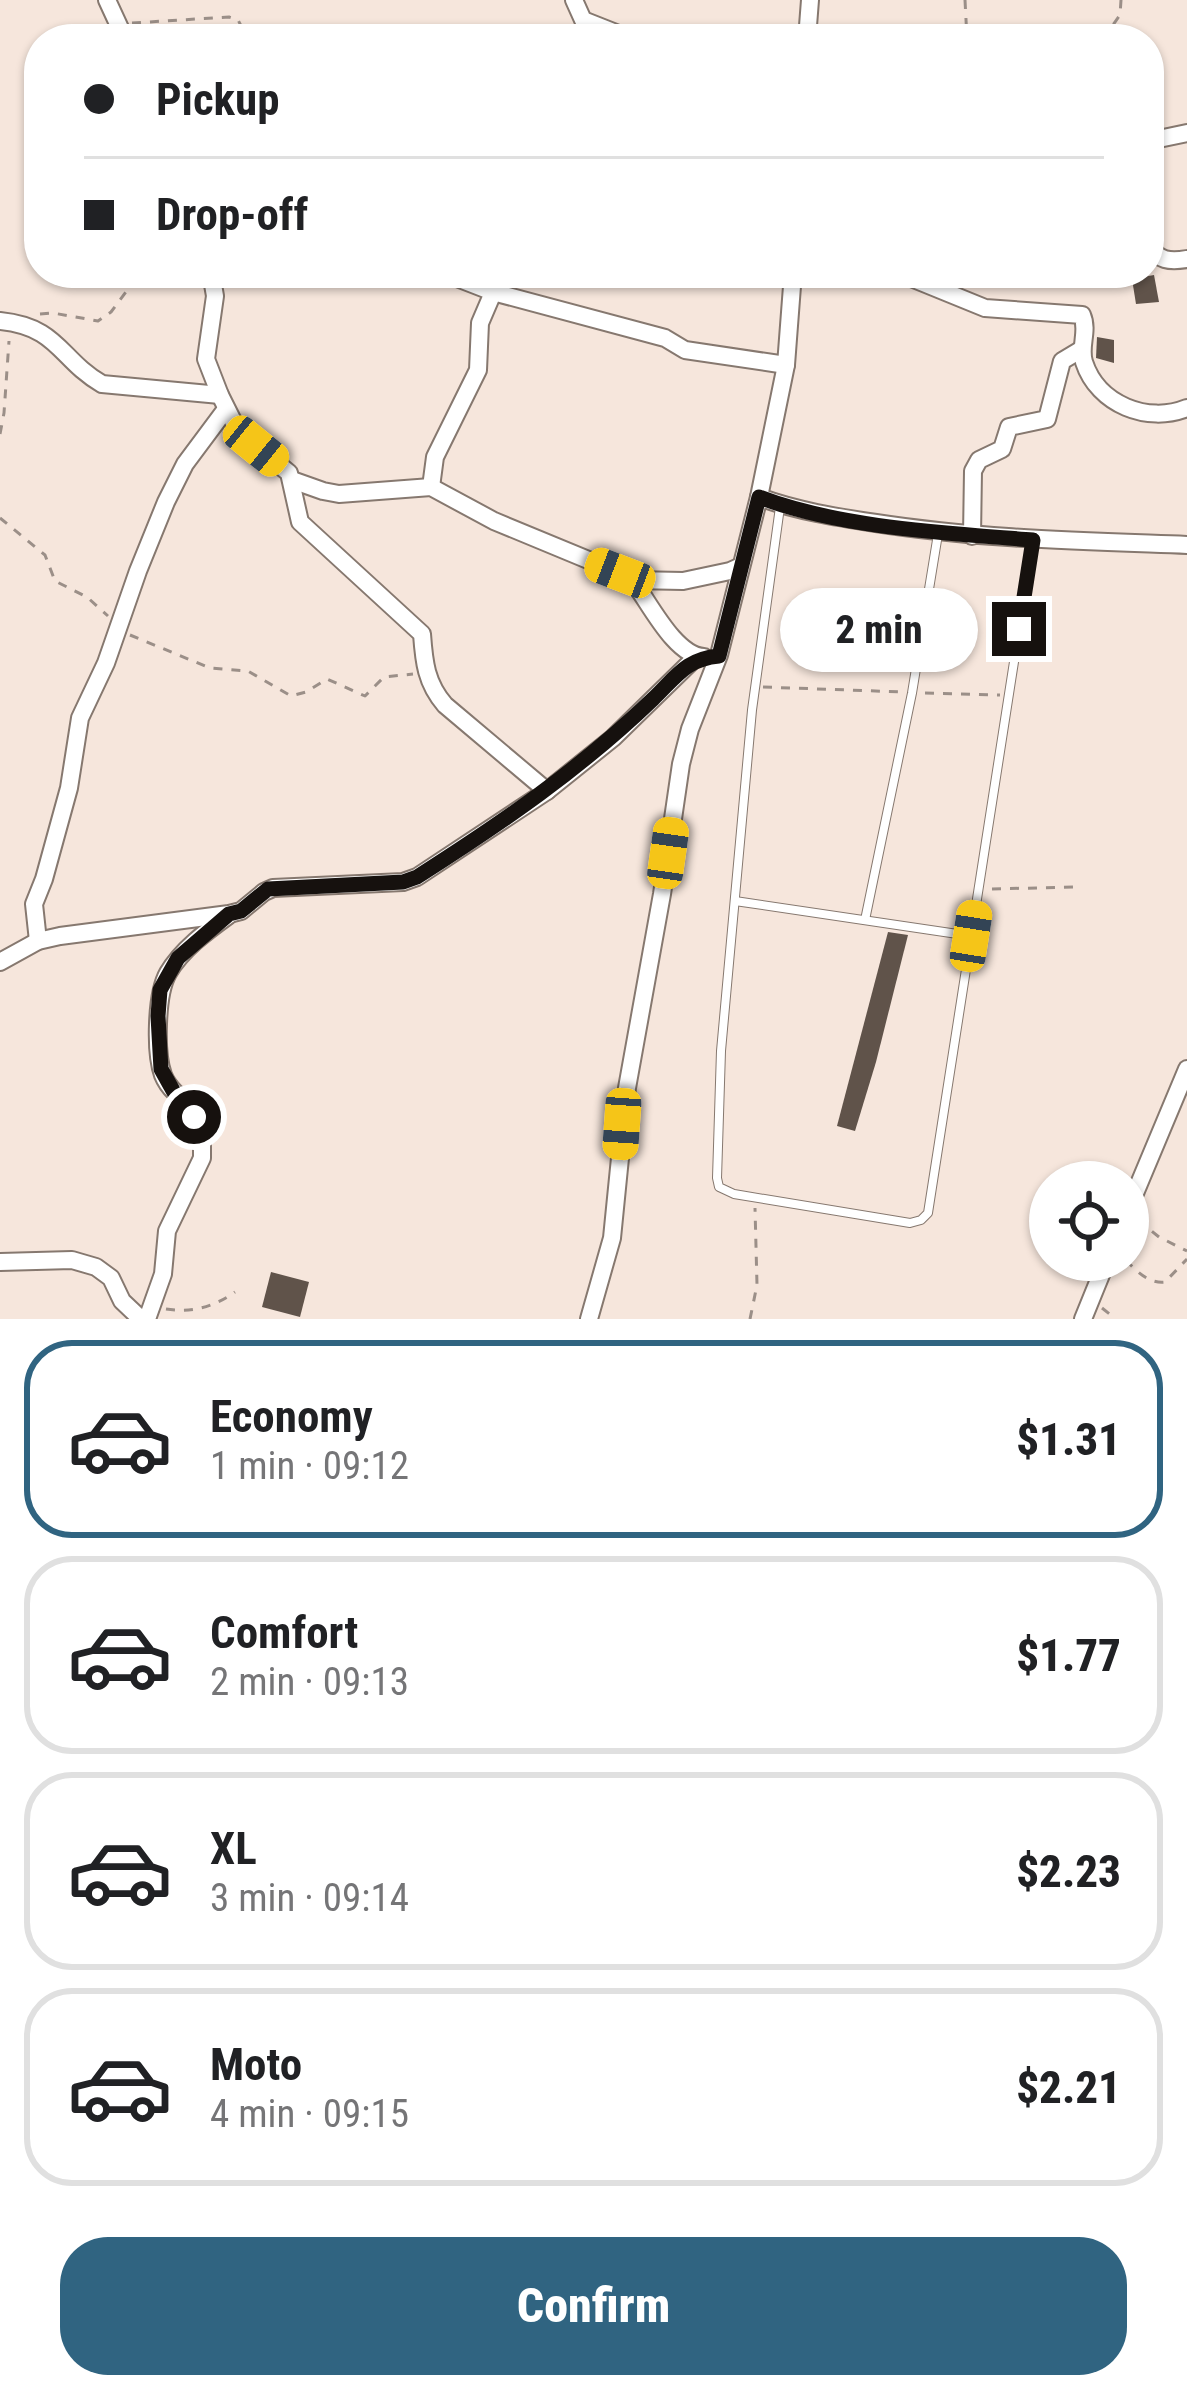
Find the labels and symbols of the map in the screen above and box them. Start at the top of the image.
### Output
car [217,409,295,483]
car [580,543,660,603]
callout: 2 min [779,587,977,671]
route end [992,602,1046,656]
car [645,815,691,891]
car [948,898,994,974]
car [602,1087,642,1161]
route start [167,1090,221,1144]

